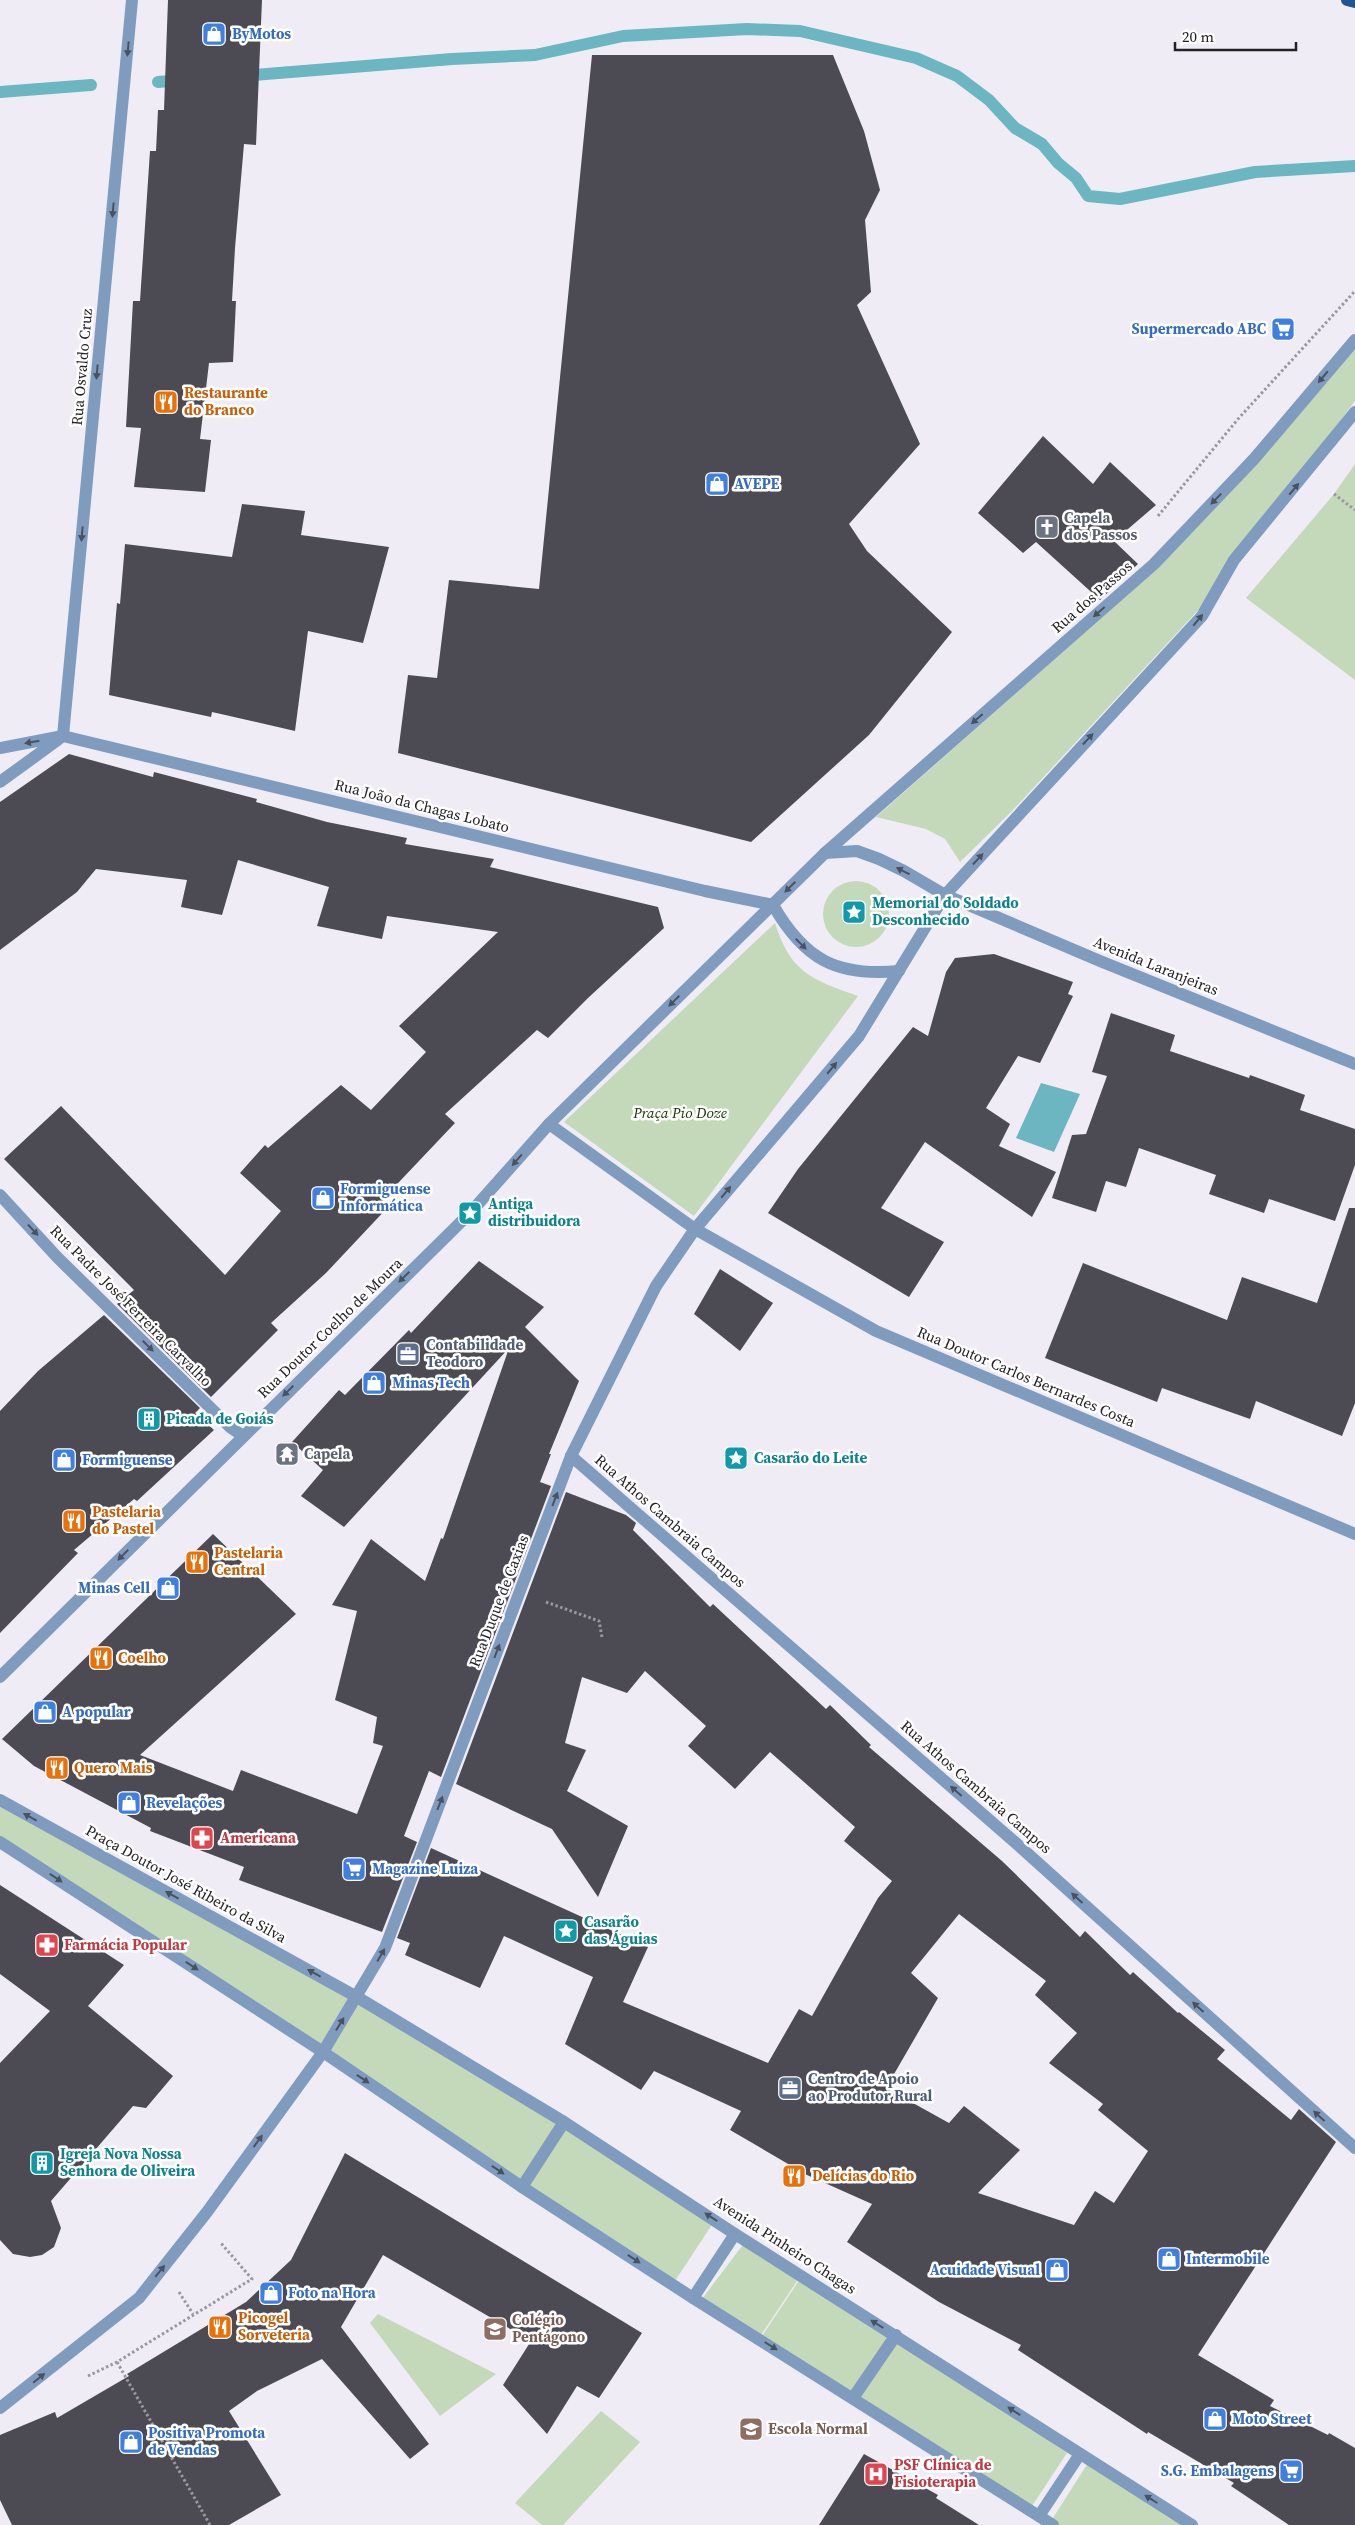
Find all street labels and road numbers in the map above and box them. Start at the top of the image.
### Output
street label: Rua Osvaldo Cruz [66,307,97,426]
street label: Rua dos Passos [1047,556,1136,638]
street label: Rua João da Chagas Lobato [333,774,512,837]
street label: Avenida Laranjeiras [1091,931,1222,1000]
street label: Rua Padre José Ferreira Carvalho [46,1220,217,1391]
street label: Rua Doutor Coelho de Moura [253,1253,407,1403]
street label: Rua Doutor Carlos Bernardes Costa [914,1321,1139,1432]
street label: Rua Athos Cambraia Campos [590,1449,750,1592]
street label: Rua Duque de Caxias [464,1532,533,1670]
street label: Rua Athos Cambraia Campos [896,1715,1056,1858]
street label: Praça Doutor José Ribeiro da Silva [82,1819,291,1948]
street label: Avenida Pinheiro Chagas [710,2191,861,2299]

